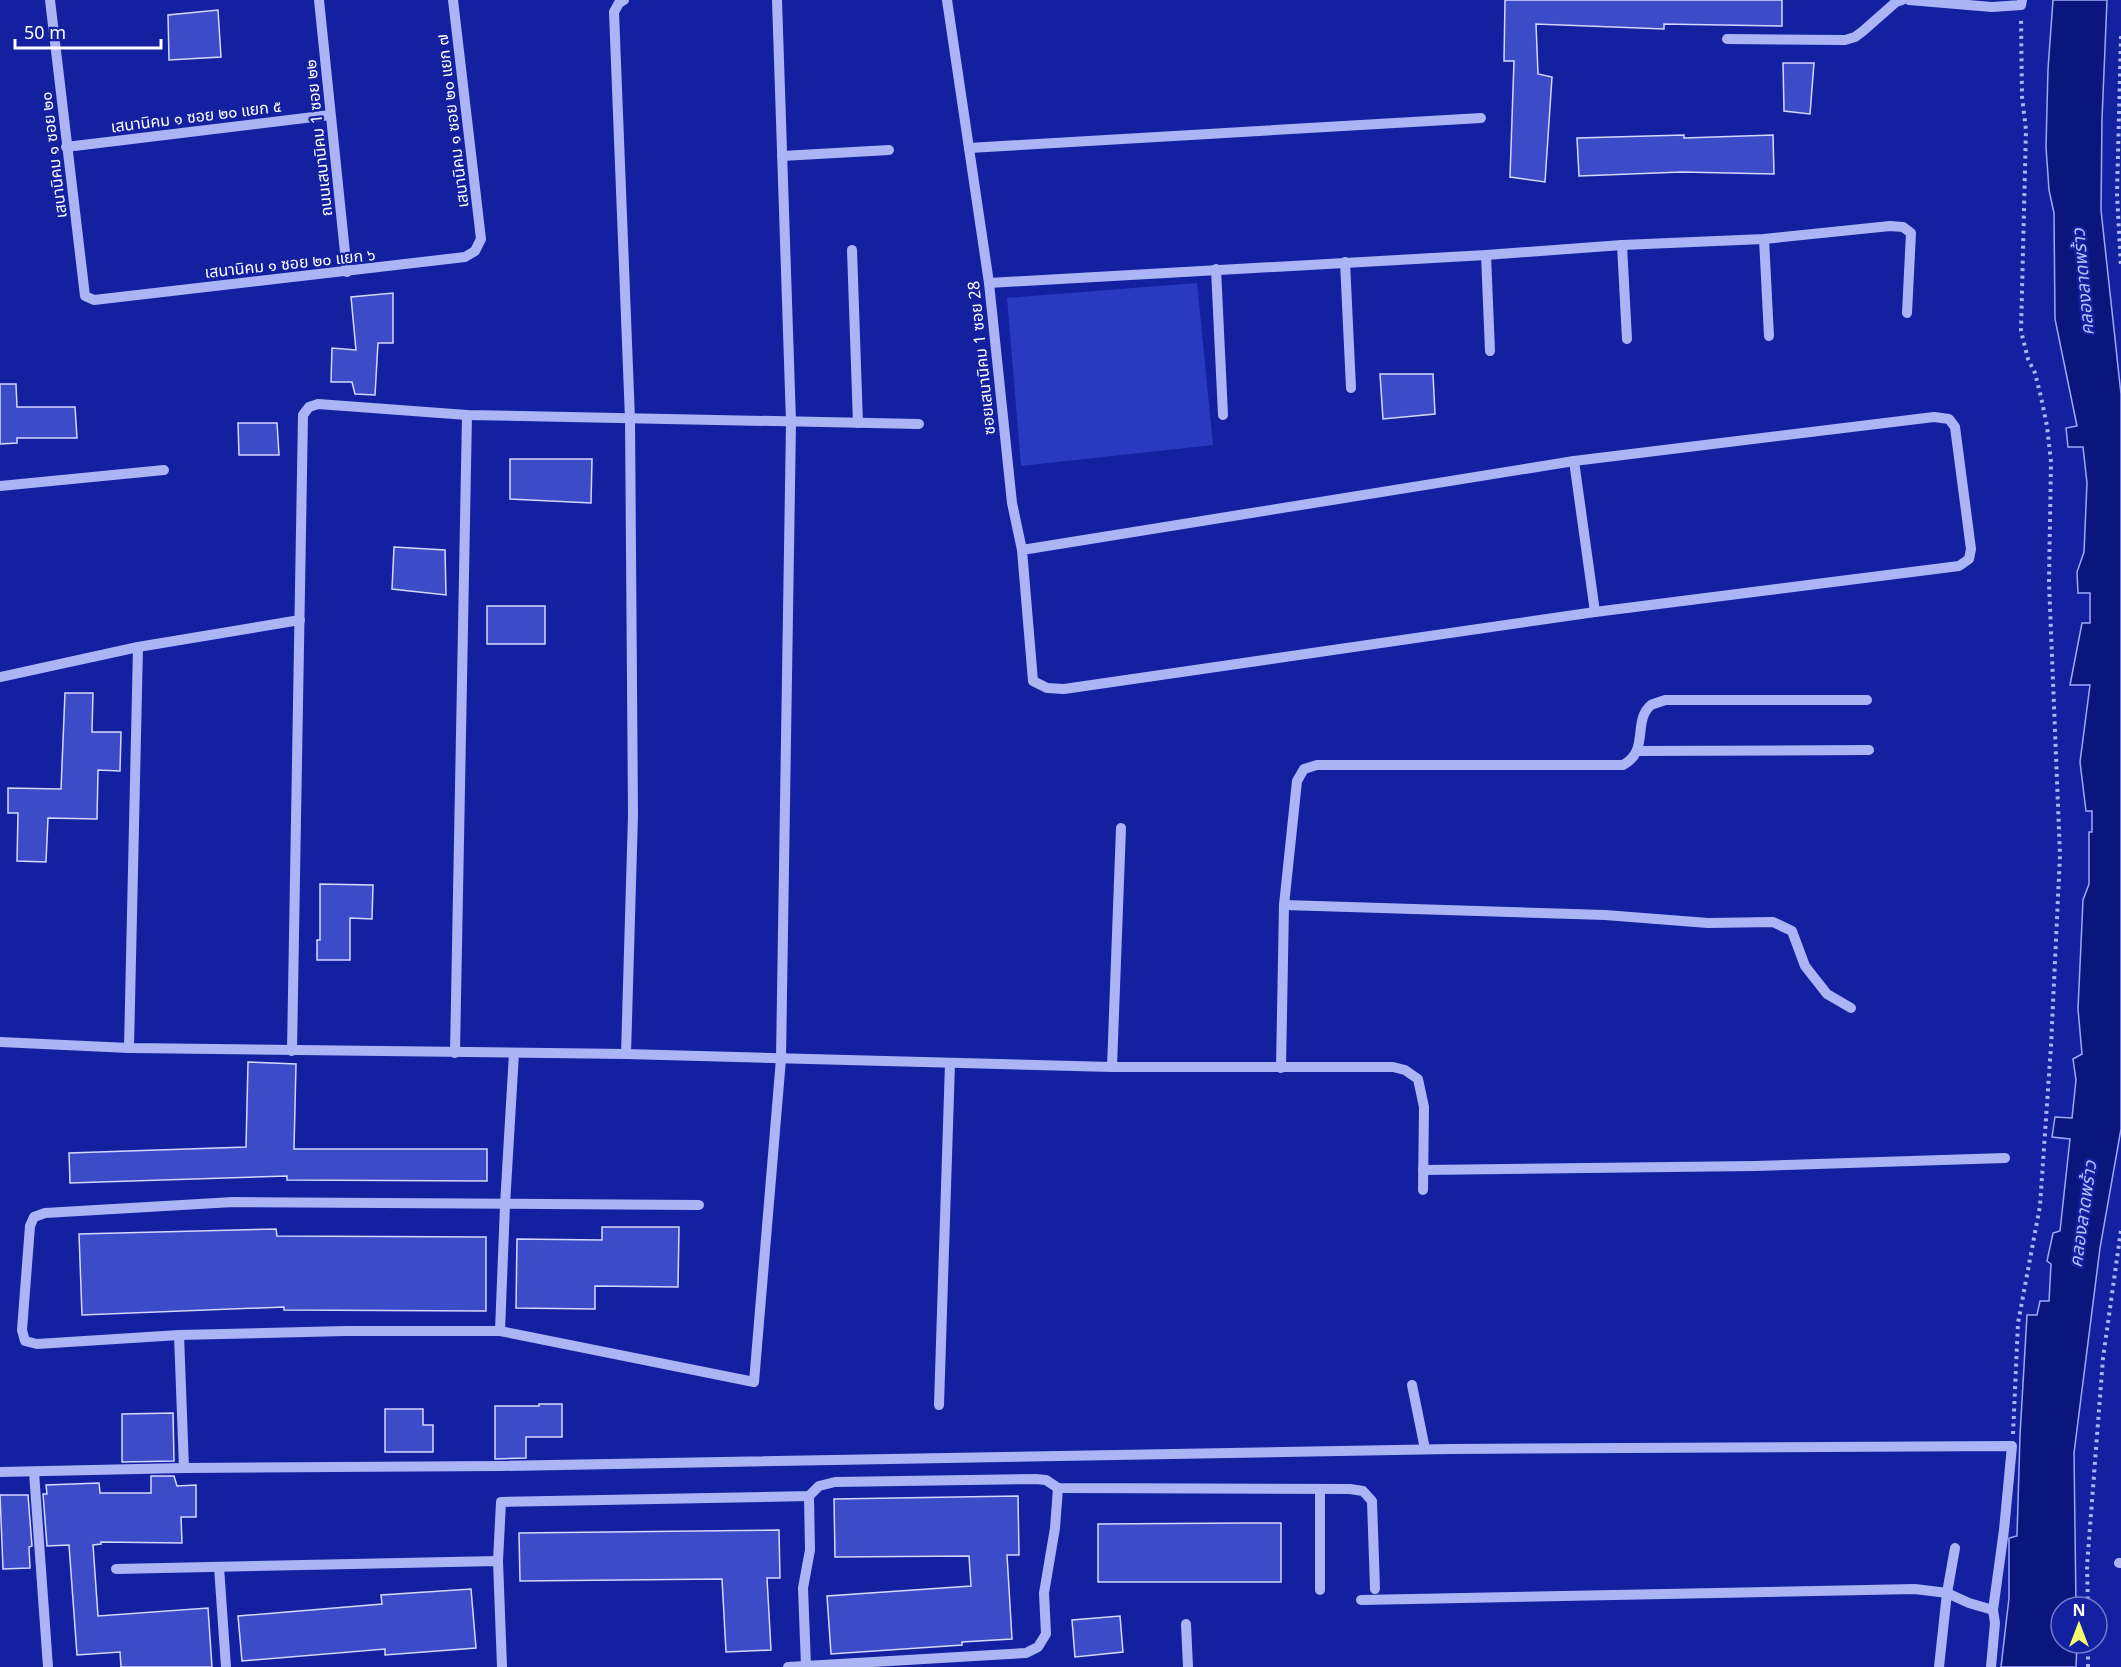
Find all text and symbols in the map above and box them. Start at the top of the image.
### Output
scale bar [15,12,160,50]
text: 50 m [24,20,66,44]
street label: เสนานิคม ๑ ซอย ๒๐ แยก ๗ [430,33,474,209]
street label: ถนนเสนานิคม 1 ซอย ๒๒ [299,59,337,217]
street label: เสนานิคม ๑ ซอย ๒๐ [34,91,72,219]
street label: เสนานิคม ๑ ซอย ๒๐ แยก ๕ [109,95,283,137]
water label: คลองลาดพร้าว [2065,226,2099,337]
street label: เสนานิคม ๑ ซอย ๒๐ แยก ๖ [204,243,376,283]
street label: ซอยเสนานิคม 1 ซอย 28 [962,280,1000,436]
water label: คลองลาดพร้าว [2063,1158,2102,1269]
north arrow [2049,1595,2109,1655]
text: N [2072,1599,2086,1621]

